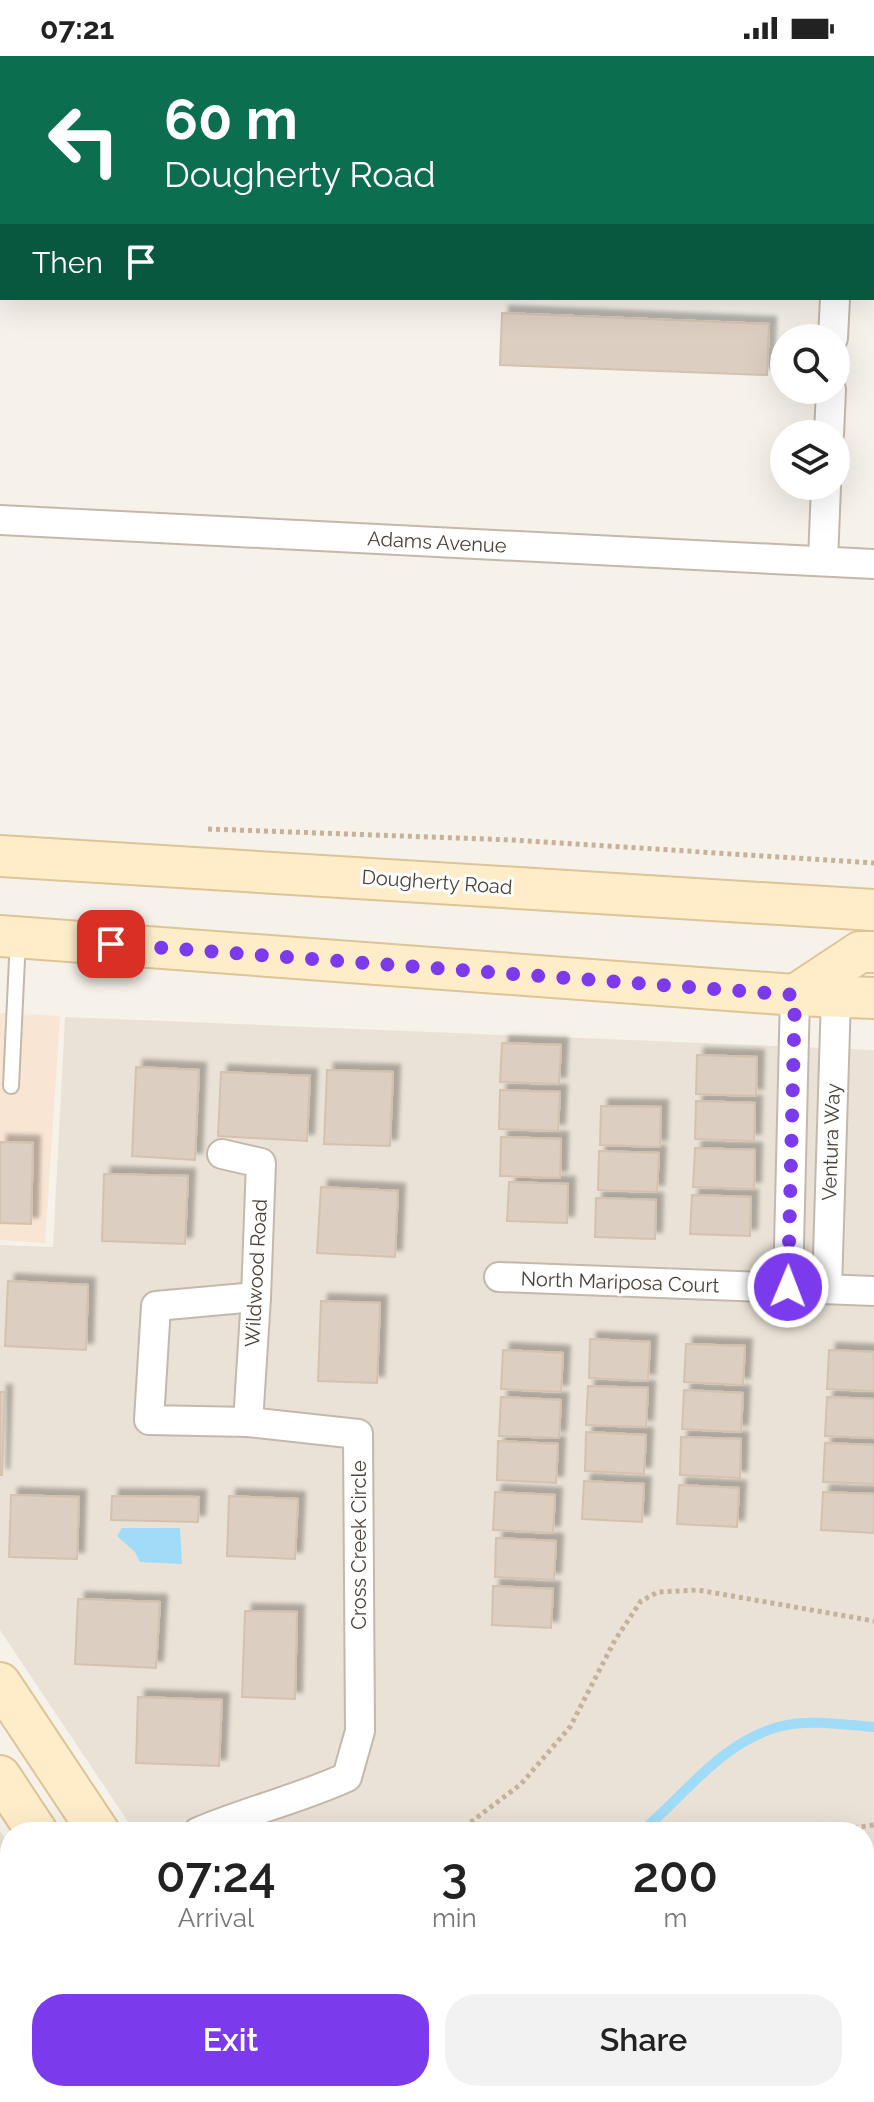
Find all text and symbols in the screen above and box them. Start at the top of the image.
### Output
text: 07:21 [40,11,114,46]
text: 60 m [164,86,298,152]
icon: left [32,88,136,192]
text: Dougherty Road [164,153,436,195]
icon: arrive [119,240,163,284]
text: Then [32,245,103,280]
map controls [770,324,850,500]
button: search [770,324,850,404]
button: layers [770,420,850,500]
street label: Adams Avenue [367,526,507,558]
street label: Dougherty Road [361,865,513,899]
pin [77,910,145,978]
icon: arrive [89,922,133,966]
street label: Ventura Way [817,1083,845,1201]
street label: Wildwood Road [240,1198,272,1348]
position arrow [746,1245,830,1329]
street label: North Mariposa Court [520,1267,720,1297]
street label: Cross Creek Circle [347,1460,371,1630]
text: 07:24 [156,1847,276,1903]
text: 3 [441,1847,467,1903]
text: 200 [633,1847,718,1903]
text: Arrival [178,1903,254,1933]
text: min [432,1903,477,1933]
text: m [663,1903,687,1933]
button: Exit [32,1994,429,2086]
button: Share [445,1994,842,2086]

